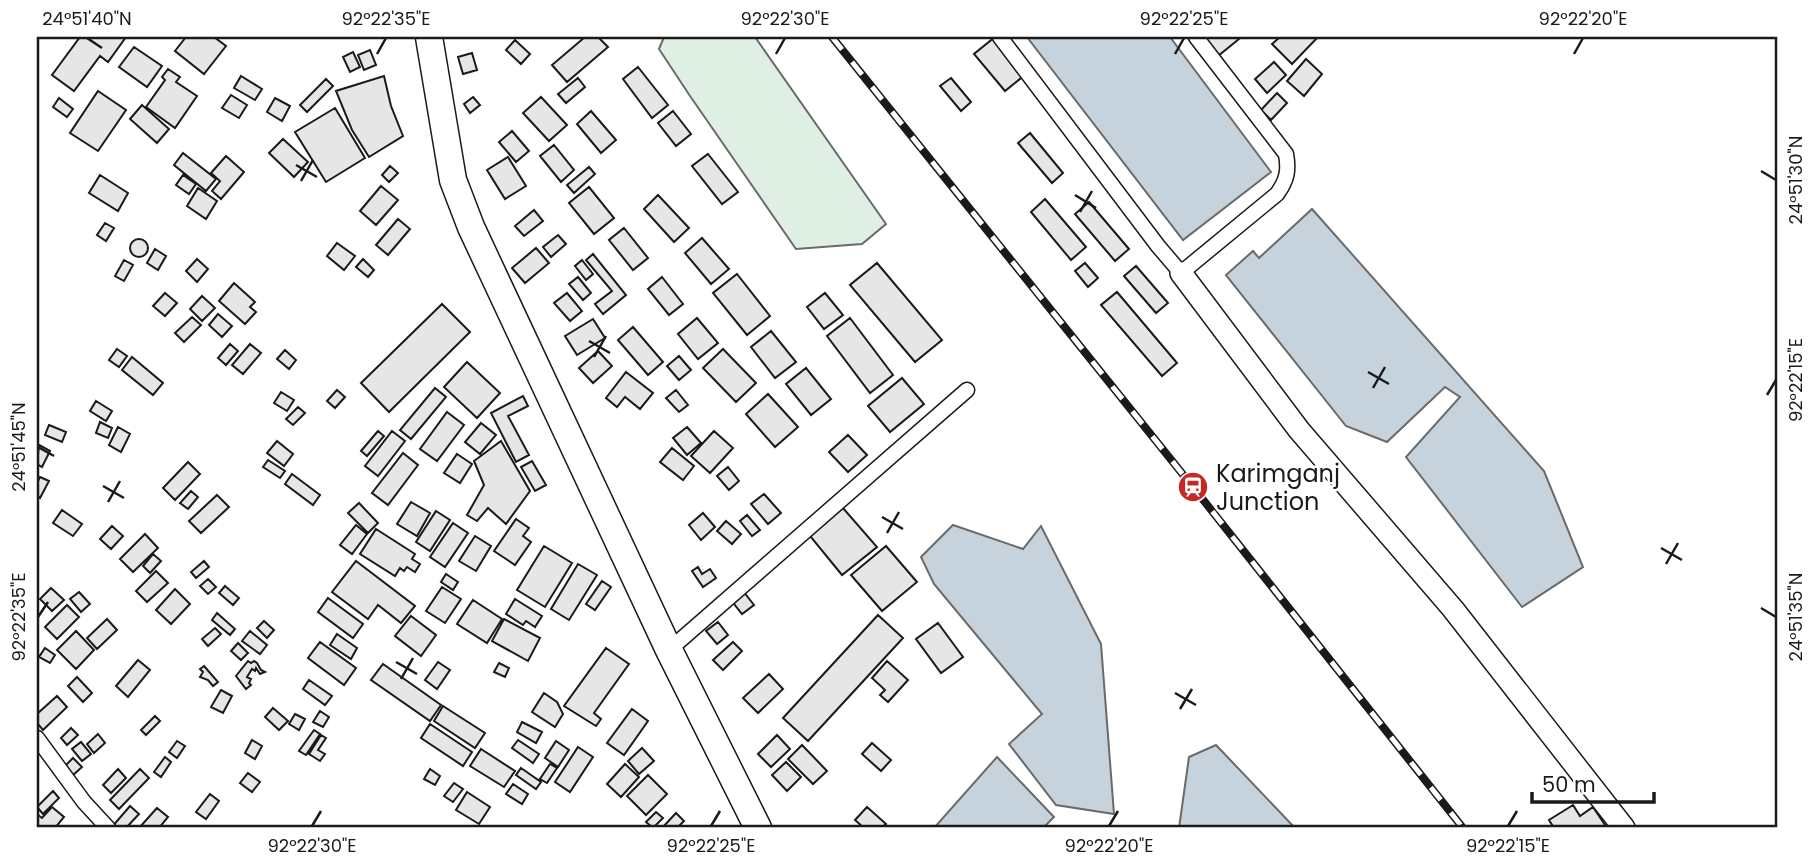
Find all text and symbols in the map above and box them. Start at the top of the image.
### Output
text: 24°51'40"N [42,6,132,31]
text: 92°22'35"E [341,6,431,31]
text: 92°22'30"E [740,6,830,31]
text: 92°22'25"E [1140,6,1228,31]
text: 92°22'20"E [1539,6,1627,31]
text: 24°51'30"N [1783,136,1808,224]
text: 92°22'15"E [1783,338,1808,422]
text: 24°51'45"N [6,402,31,492]
place label: Karimganj Junction [1216,457,1340,518]
station icon: Karimganj Junction [1176,470,1210,504]
text: 92°22'35"E [6,572,31,662]
text: 24°51'35"N [1783,573,1808,661]
scale bar [1532,760,1654,804]
text: 50 m [1542,770,1596,799]
text: 92°22'30"E [267,833,357,858]
text: 92°22'25"E [667,833,755,858]
text: 92°22'20"E [1065,833,1153,858]
text: 92°22'15"E [1466,833,1550,858]

